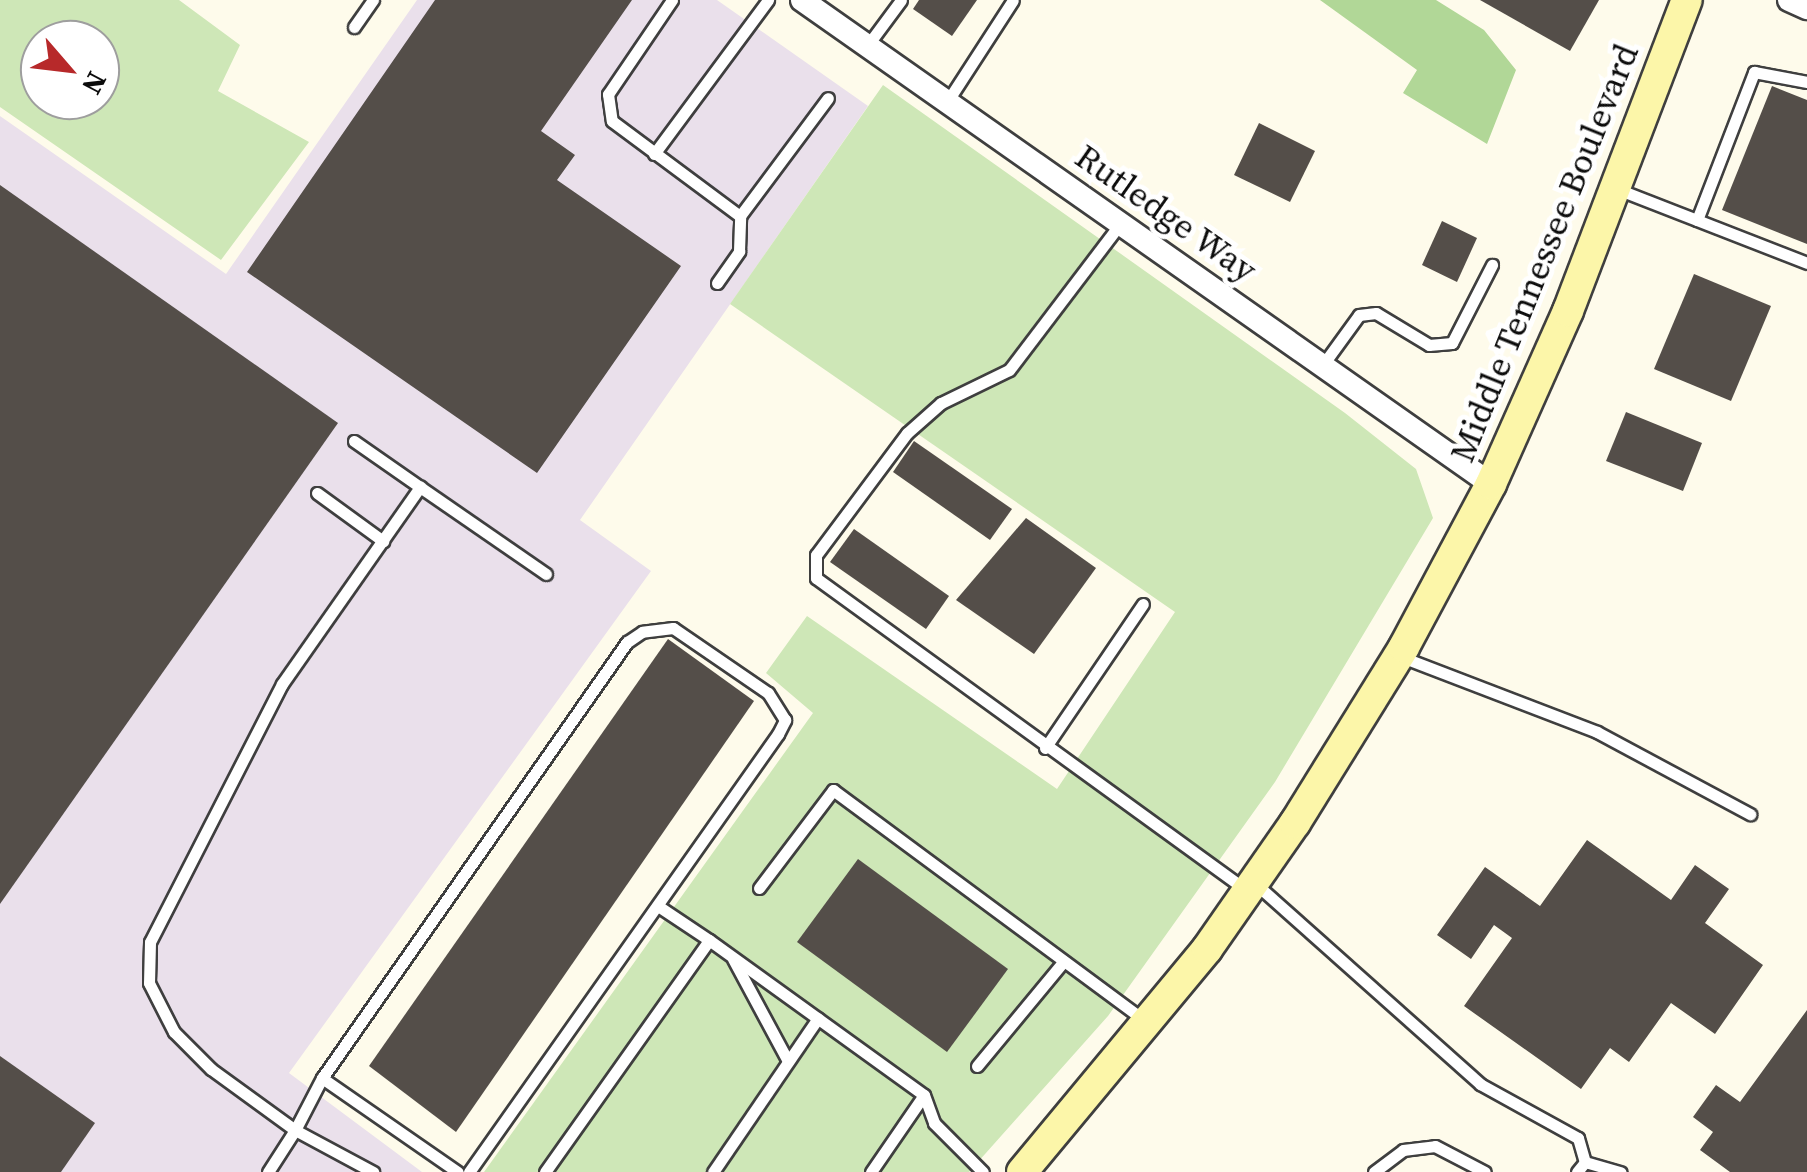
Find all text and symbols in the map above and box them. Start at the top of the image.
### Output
north arrow [20,20,120,120]
street label: Middle Tennessee Boulevard [1441,38,1647,468]
text: N [73,65,116,101]
street label: Rutledge Way [1067,135,1265,291]

